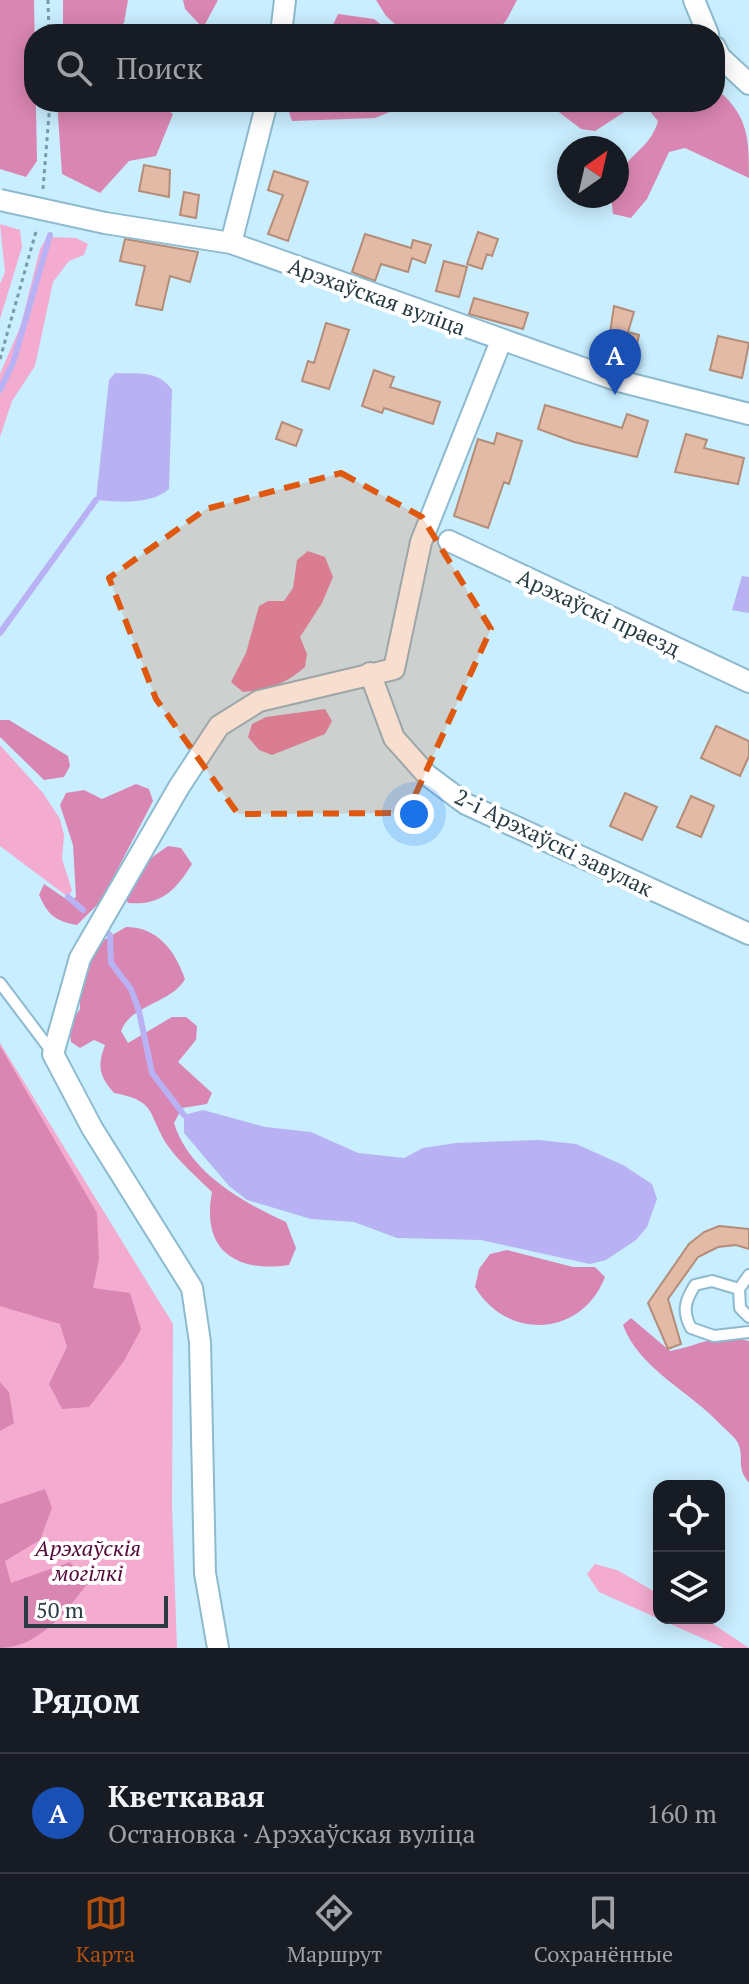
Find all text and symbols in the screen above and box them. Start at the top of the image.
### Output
search box [24,24,725,112]
icon: search [52,46,96,90]
text: Поиск [116,48,203,88]
north arrow [557,136,629,208]
street label: Арэхаўская вуліца [284,250,470,342]
pin: A [589,329,641,395]
street label: Арэхаўскі праезд [513,562,685,662]
street label: 2-і Арэхаўскі завулак [450,781,658,903]
your location [394,794,434,834]
map controls [653,1480,725,1624]
button: locate [653,1480,725,1552]
park label: Арэхаўскія могілкі [33,1533,141,1587]
button: layers [653,1552,725,1624]
scale bar [24,1592,168,1628]
text: 50 m [36,1595,84,1624]
text: Рядом [32,1678,140,1723]
text: Кветкавая [108,1776,265,1816]
text: A [49,1796,67,1830]
text: 160 m [647,1796,717,1830]
text: Остановка · Арэхаўская вуліца [108,1816,476,1850]
tab: Карта [76,1891,135,1968]
tab: Маршрут [287,1891,382,1968]
tab: Сохранённые [534,1891,673,1968]

